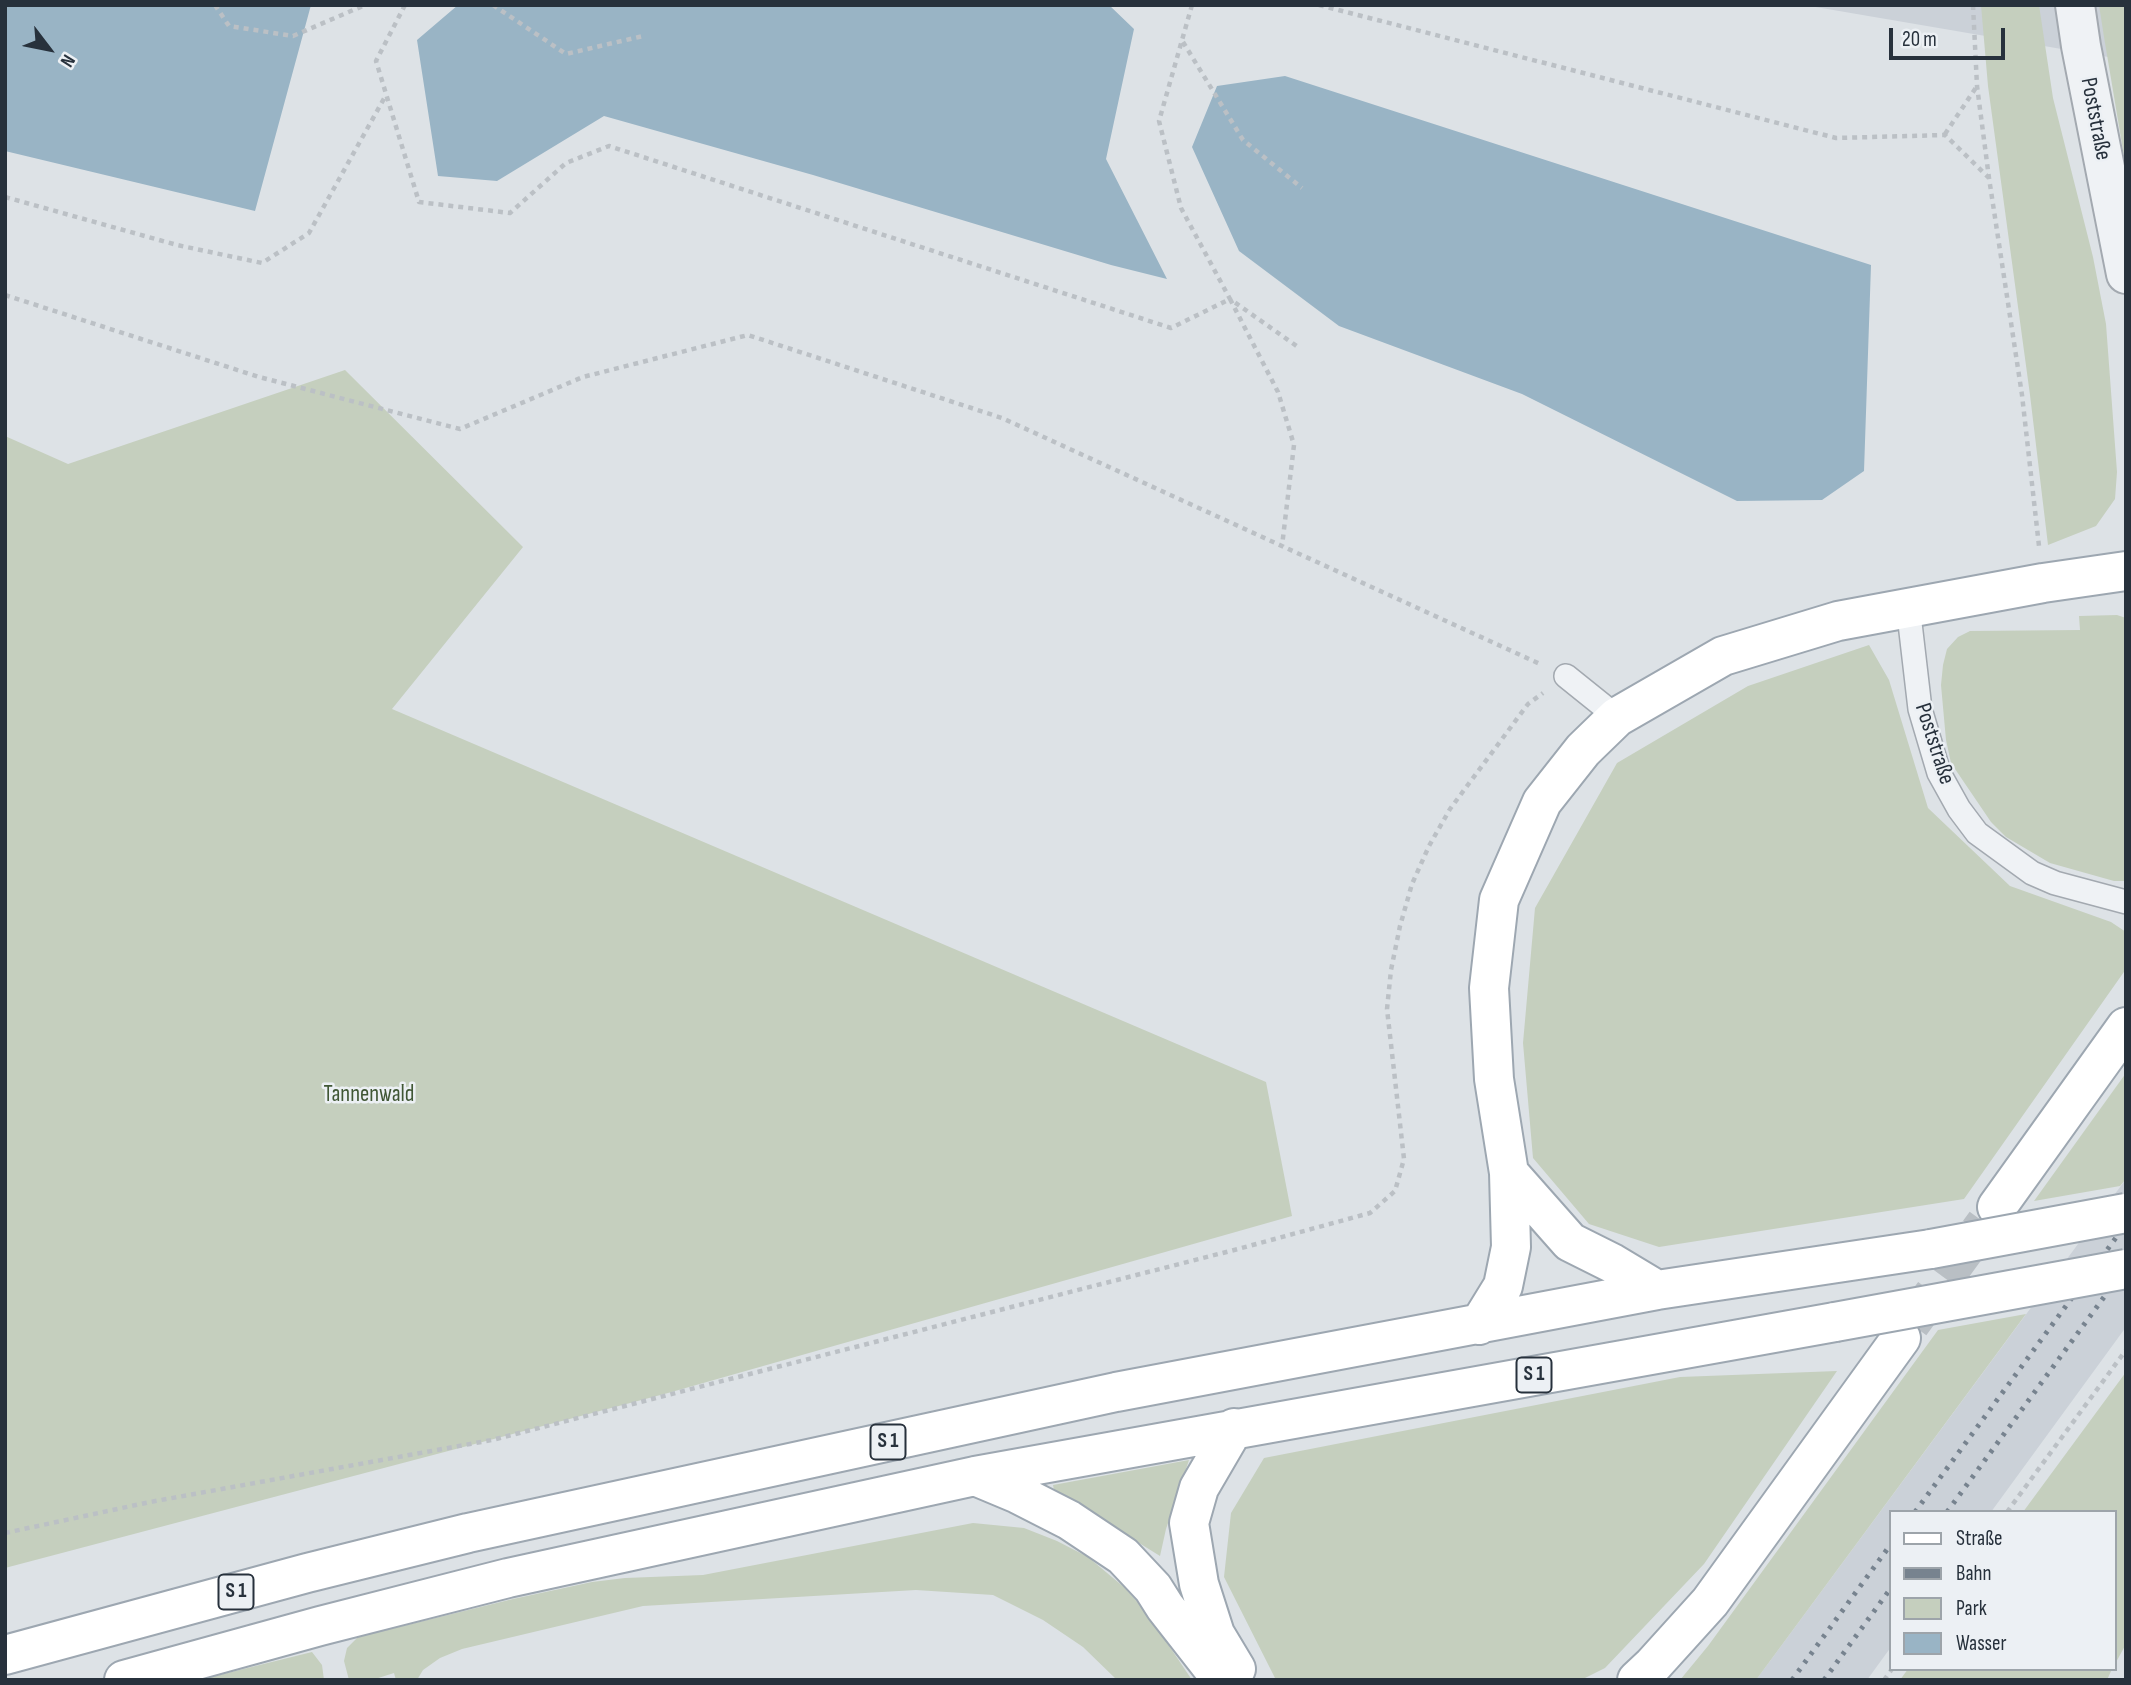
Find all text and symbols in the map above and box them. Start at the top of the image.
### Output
north arrow [14,14,84,84]
scale bar [1893,14,2008,58]
text: 20 m [1902,27,1937,52]
text: N [55,50,80,71]
street label: Poststraße [2073,75,2117,163]
street label: Poststraße [1908,700,1960,788]
park label: Tannenwald [324,1081,414,1109]
road number: S 1 [1516,1358,1552,1392]
road number: S 1 [870,1424,906,1460]
legend [1890,1510,2117,1671]
text: Straße [1956,1526,2002,1551]
text: Bahn [1956,1561,1991,1586]
road number: S 1 [218,1574,254,1610]
text: Park [1956,1596,1987,1621]
text: Wasser [1956,1631,2007,1656]

